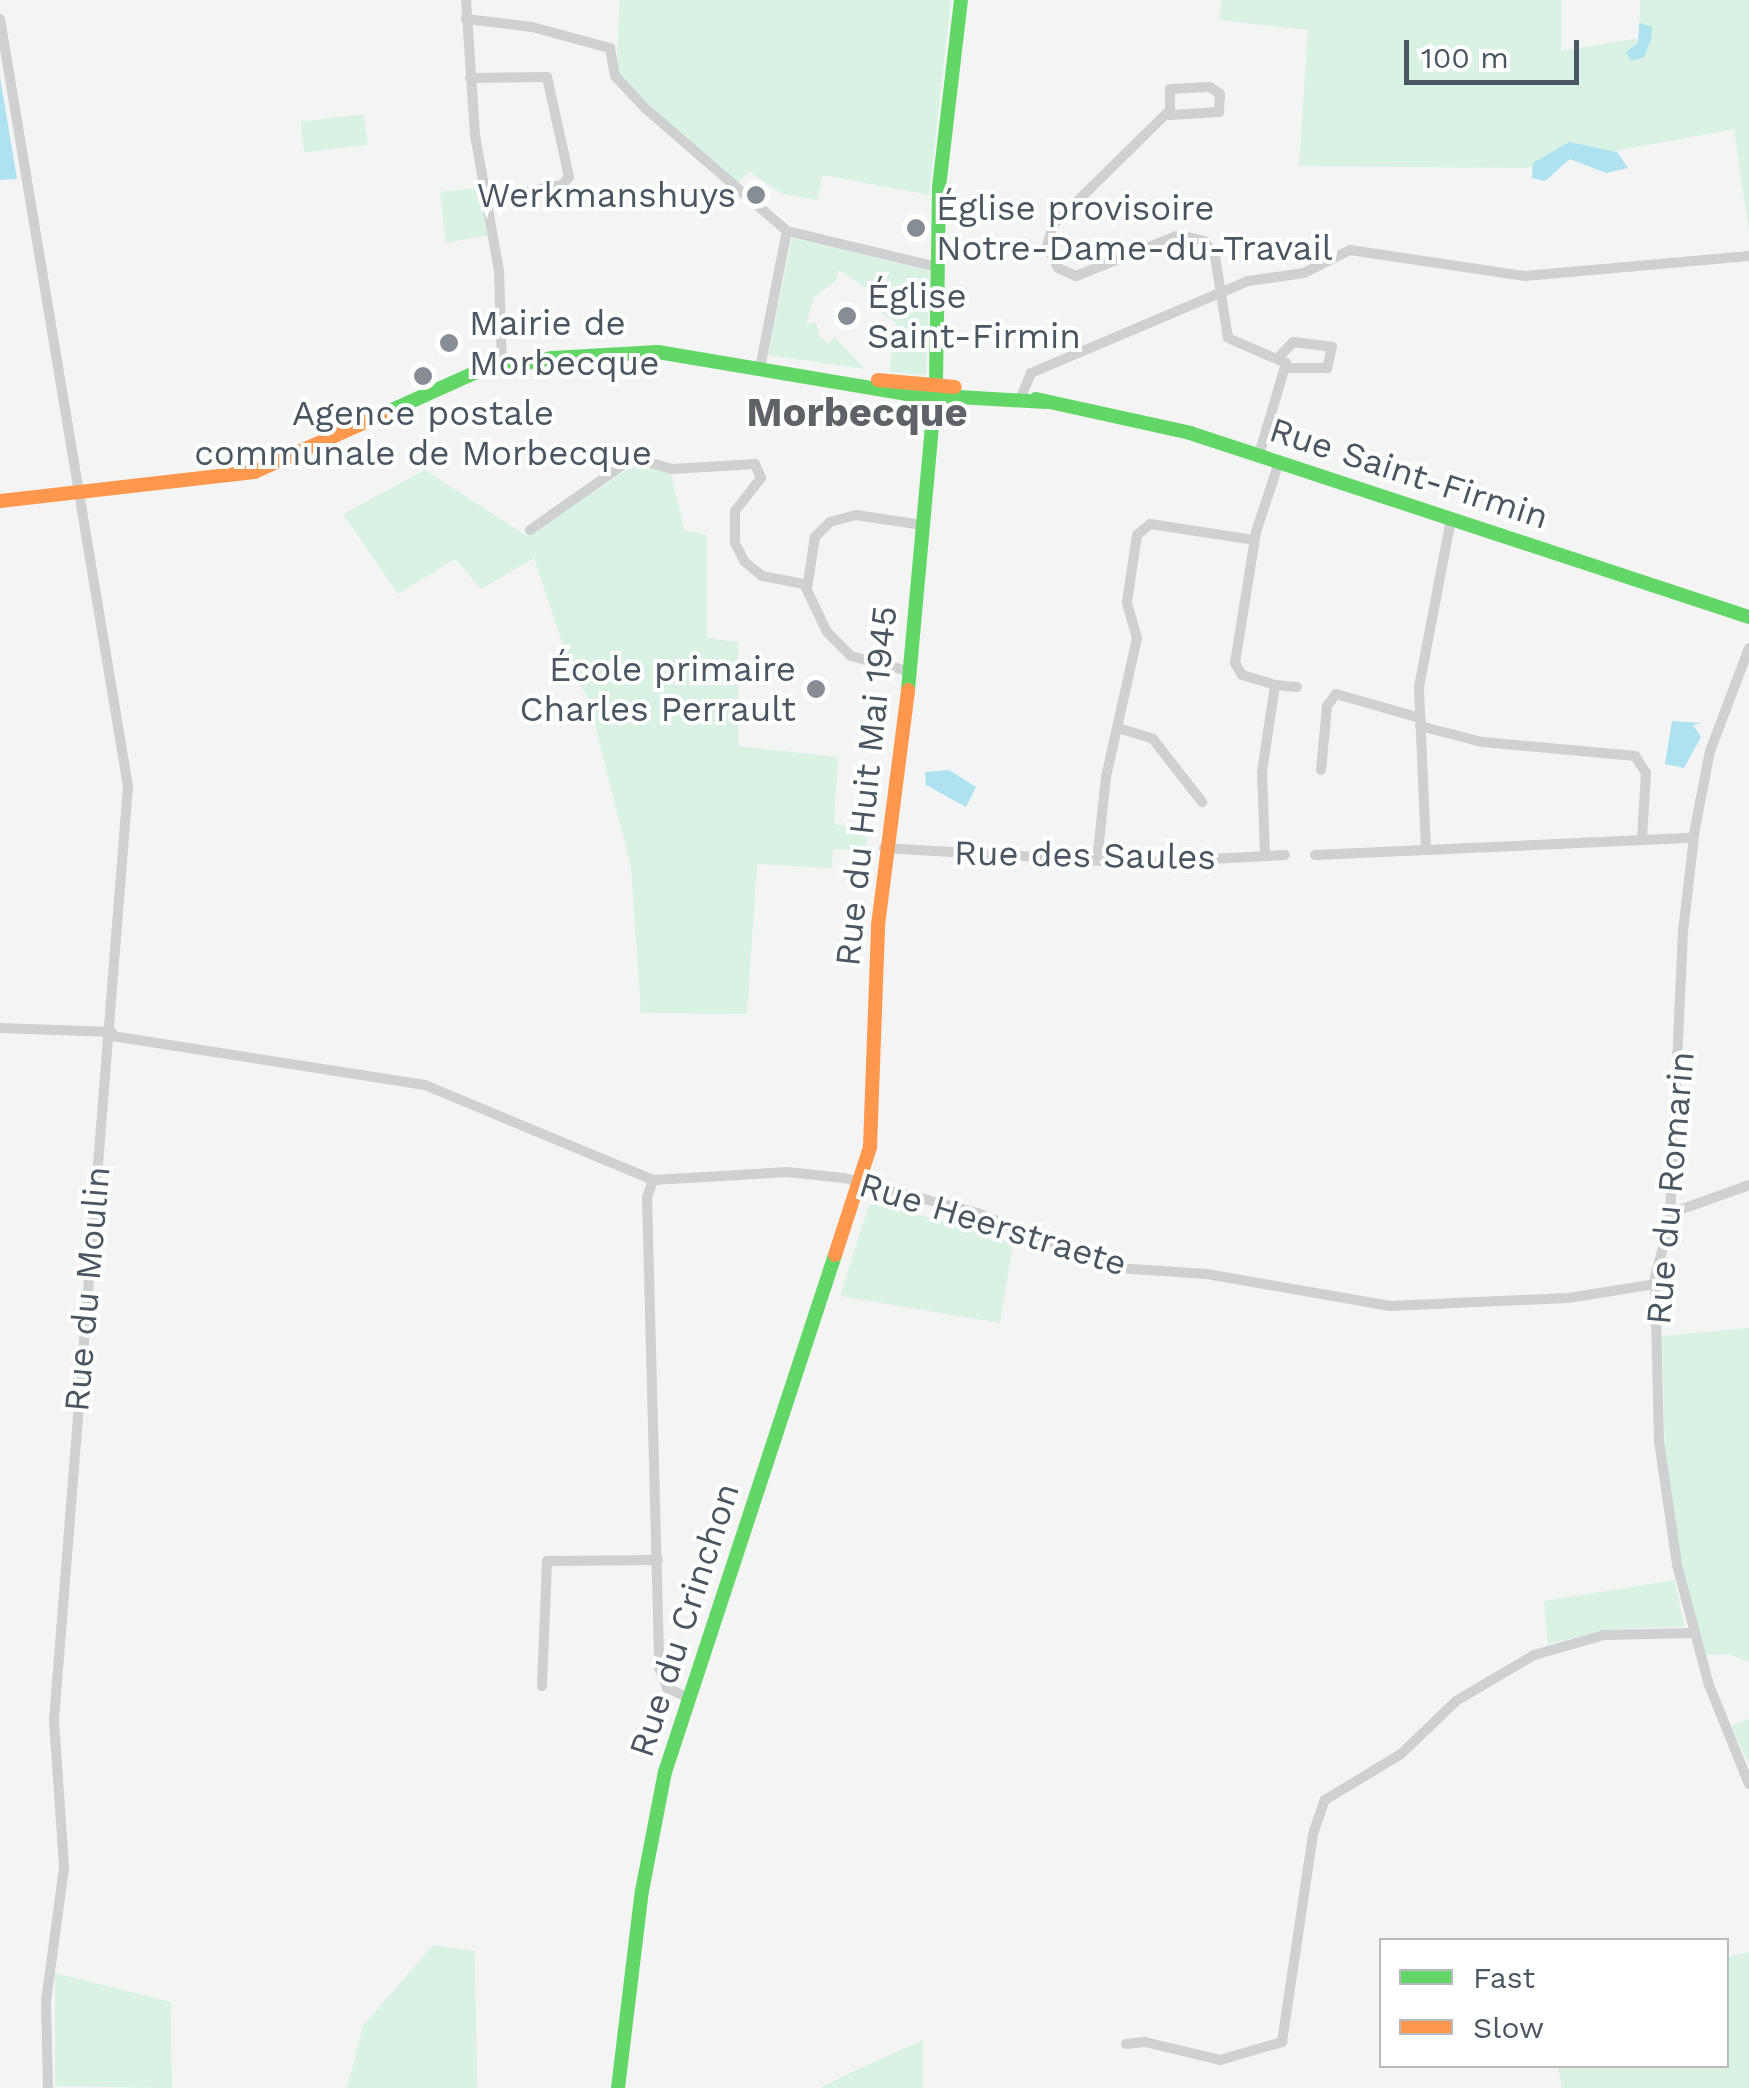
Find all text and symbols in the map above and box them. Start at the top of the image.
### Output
scale bar [1409,20,1584,82]
text: 100 m [1421,40,1509,75]
place label: Werkmanshuys [477,174,736,216]
marker: Werkmanshuys [745,184,767,206]
place label: Église provisoire Notre-Dame-du-Travail [936,187,1332,269]
marker: Église provisoire Notre-Dame-du-Travail [905,217,927,239]
place label: Église Saint-Firmin [867,275,1081,357]
place label: Mairie de Morbecque [469,302,659,384]
marker: Église Saint-Firmin [836,305,858,327]
marker: Mairie de Morbecque [438,332,460,354]
marker: Agence postale communale de Morbecque [412,365,434,387]
district label: Morbecque [746,389,968,437]
place label: Agence postale communale de Morbecque [194,392,652,474]
street label: Rue Saint-Firmin [1264,408,1554,538]
street label: Rue du Huit Mai 1945 [826,603,906,969]
place label: École primaire Charles Perrault [520,648,796,730]
marker: École primaire Charles Perrault [805,678,827,700]
street label: Rue des Saules [954,832,1216,878]
street label: Rue du Romarin [1637,1050,1703,1326]
street label: Rue Heerstraete [854,1163,1132,1285]
street label: Rue du Moulin [55,1165,119,1413]
street label: Rue du Crinchon [620,1478,748,1762]
legend [1379,1938,1729,2068]
text: Fast [1473,1960,1535,1995]
text: Slow [1473,2010,1544,2045]

